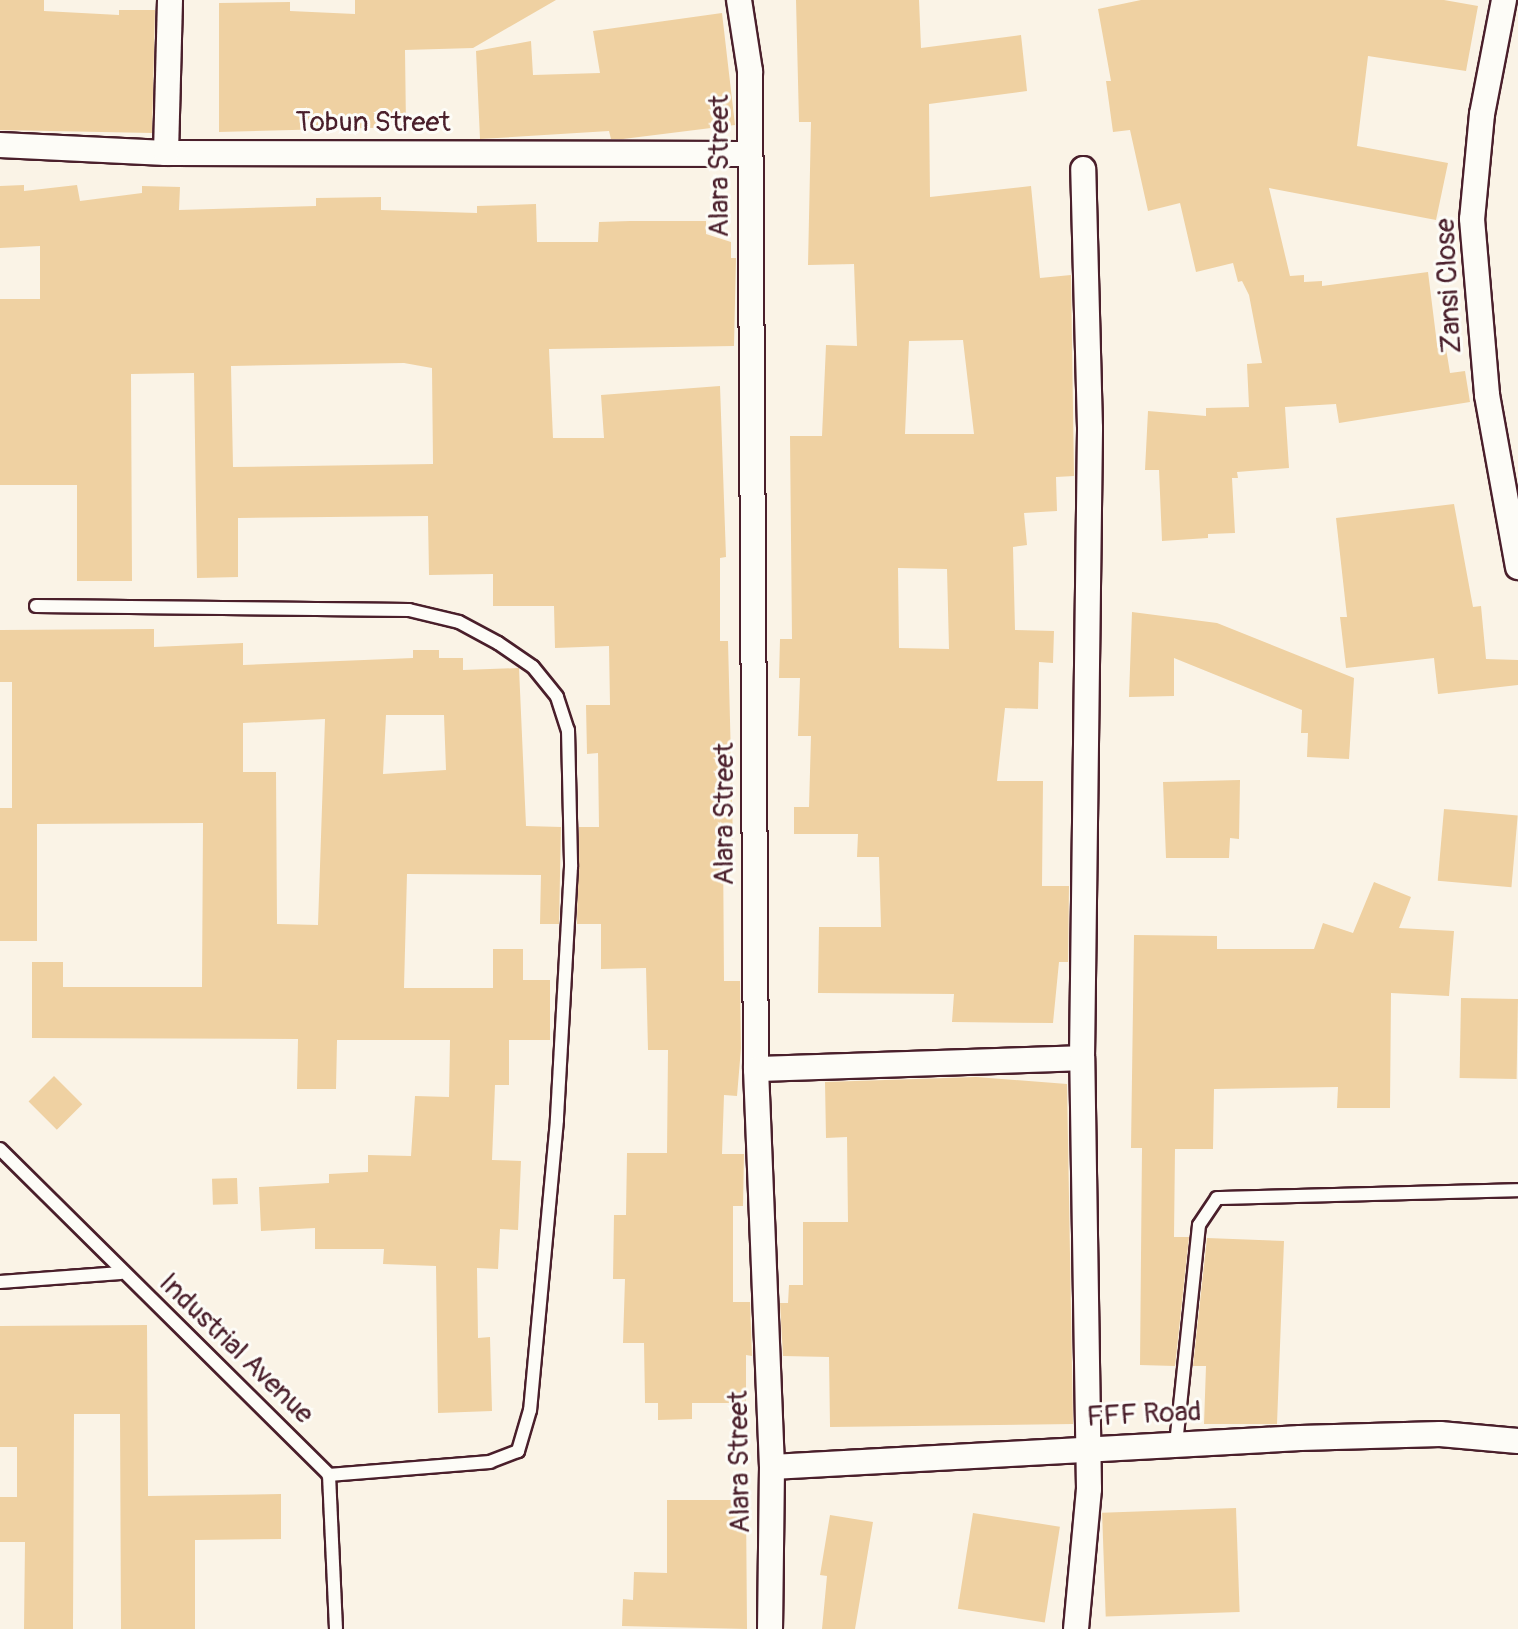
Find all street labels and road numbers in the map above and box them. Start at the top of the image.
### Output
street label: Alara Street [703,95,737,237]
street label: Tobun Street [295,106,451,140]
street label: Zansi Close [1429,217,1469,355]
street label: Alara Street [708,743,742,885]
street label: Industrial Avenue [152,1267,320,1431]
street label: Alara Street [722,1390,758,1534]
street label: FFF Road [1086,1395,1202,1435]

